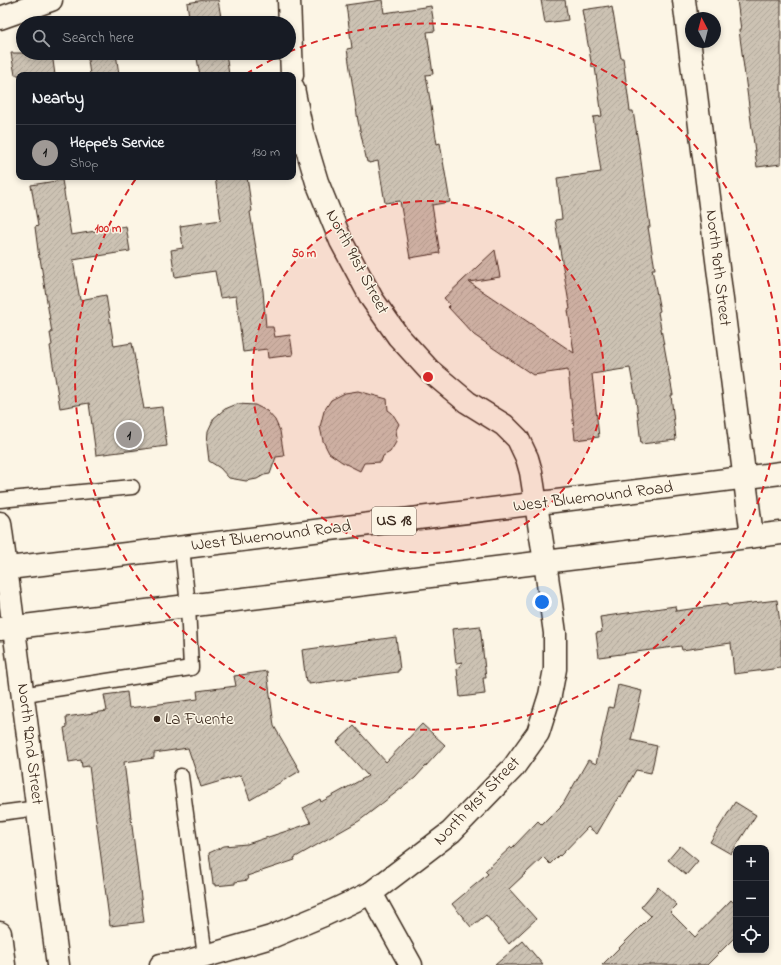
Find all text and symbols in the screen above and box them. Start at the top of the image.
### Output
north arrow [685,12,721,48]
search box [16,16,296,60]
icon: search [30,27,52,49]
text: Search here [62,27,134,49]
text: Nearby [32,86,84,111]
text: Heppe's Service [70,132,164,154]
text: 1 [43,143,47,162]
text: 130 m [252,143,280,162]
text: Shop [70,154,98,173]
street label: North 91st Street [319,205,395,319]
street label: North 90th Street [698,208,738,328]
text: 100 m [95,220,122,238]
text: 50 m [292,245,317,263]
centre of rings [421,370,435,384]
pin: 1 [116,420,142,450]
street label: West Bluemound Road [512,475,675,519]
road number: US 18 [372,507,416,535]
street label: West Bluemound Road [190,514,353,558]
your location [532,592,552,612]
street label: North 92nd Street [10,682,50,806]
place label: La Fuente [165,707,234,732]
marker: La Fuente [152,714,162,724]
street label: North 91st Street [428,751,526,851]
map controls [733,845,769,953]
button: + [733,845,769,881]
button: − [733,881,769,917]
button: locate [733,917,769,953]

